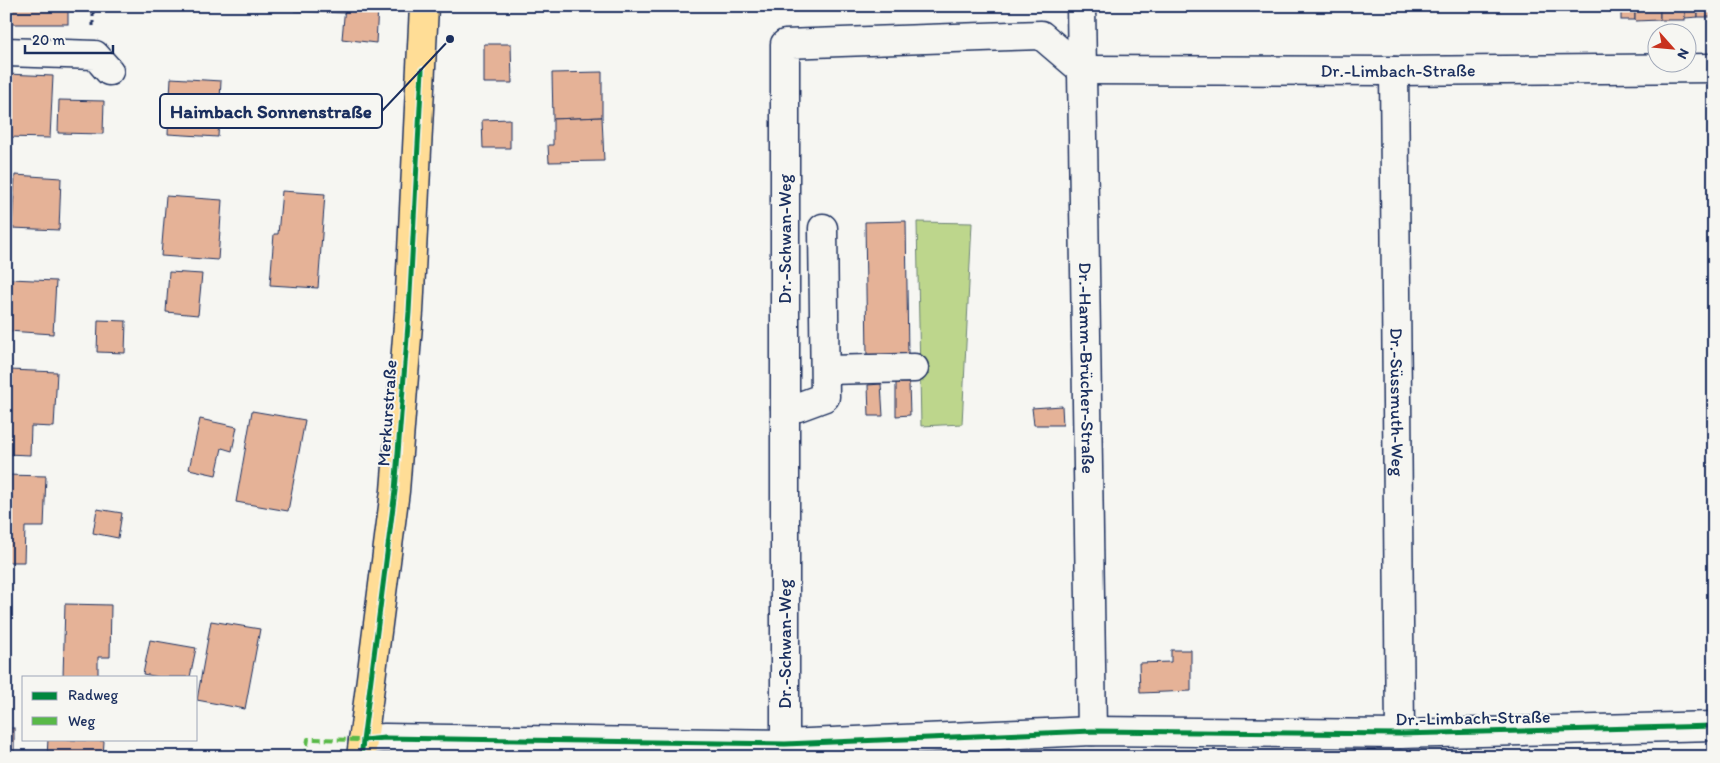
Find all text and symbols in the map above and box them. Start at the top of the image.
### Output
scale bar [25,22,112,54]
north arrow [1648,22,1698,72]
text: 20 m [32,31,66,49]
text: N [1673,46,1693,62]
street label: Dr.-Limbach-Straße [1320,59,1476,82]
callout: Haimbach Sonnenstraße [160,94,382,128]
text: Haimbach Sonnenstraße [170,100,372,123]
street label: Dr.-Schwan-Weg [774,173,796,304]
street label: Dr.-Hamm-Brücher-Straße [1074,262,1099,474]
street label: Dr.-Süssmuth-Weg [1385,327,1409,477]
street label: Merkurstraße [372,359,402,467]
street label: Dr.-Schwan-Weg [774,578,796,709]
legend [22,676,198,740]
text: Radweg [68,686,118,704]
street label: Dr.-Limbach-Straße [1395,706,1551,730]
text: Weg [68,712,95,730]

